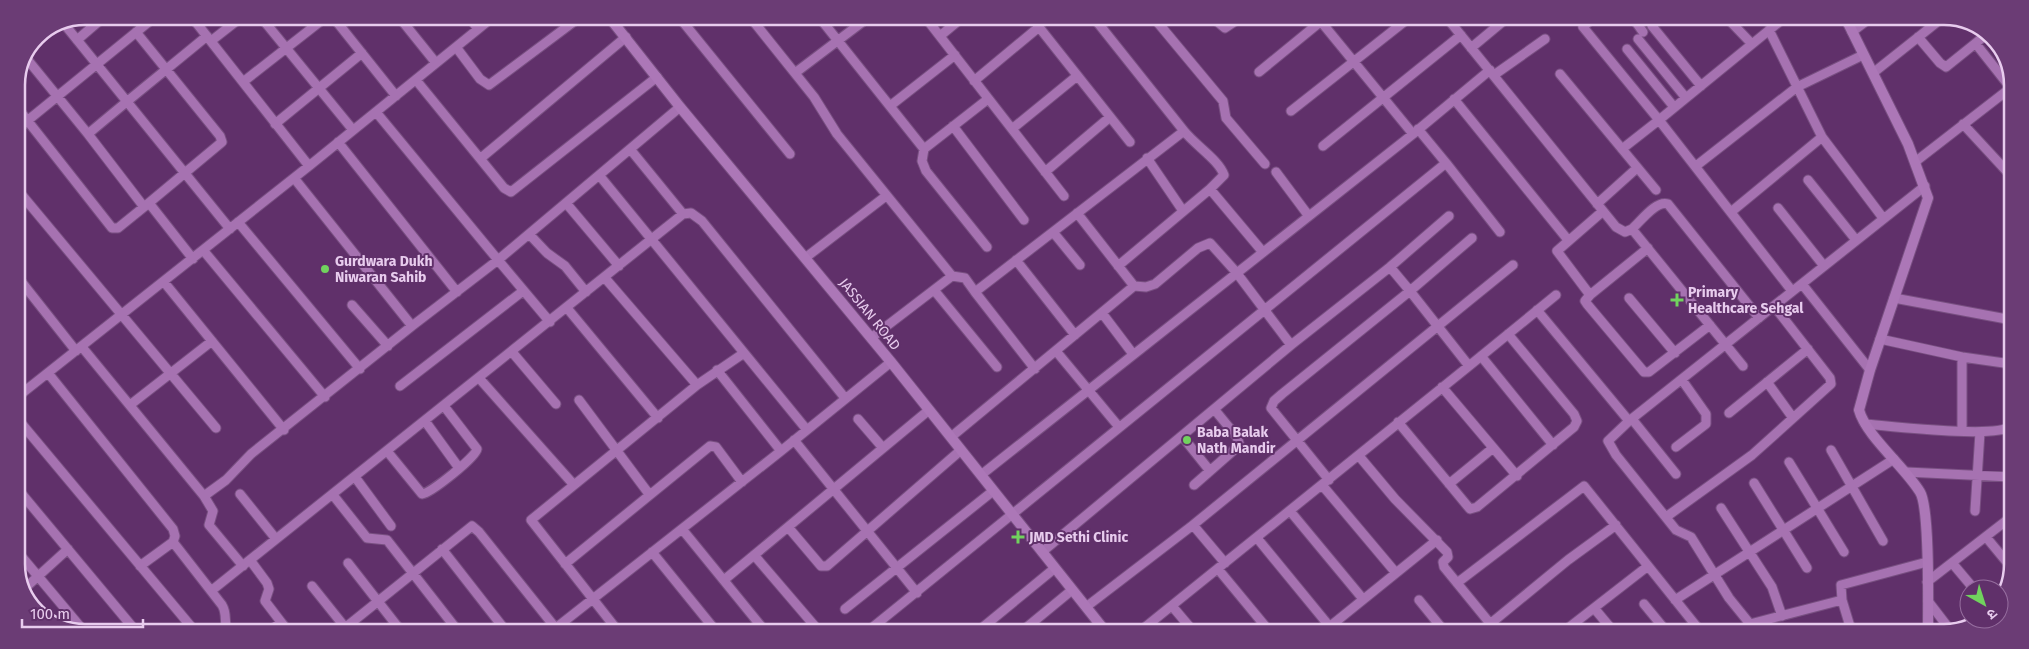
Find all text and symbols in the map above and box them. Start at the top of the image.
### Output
place label: Gurdwara Dukh Niwaran Sahib [335,253,433,286]
marker: Gurdwara Dukh Niwaran Sahib [319,263,331,275]
street label: JASSIAN ROAD [835,275,904,354]
place label: Primary Healthcare Sehgal [1688,284,1804,317]
marker: Primary Healthcare Sehgal [1670,293,1684,307]
place label: Baba Balak Nath Mandir [1197,424,1276,457]
marker: Baba Balak Nath Mandir [1181,434,1193,446]
place label: JMD Sethi Clinic [1028,529,1128,546]
marker: JMD Sethi Clinic [1011,530,1025,544]
north arrow [1959,579,2009,629]
scale bar [22,596,144,628]
text: 100 m [30,605,70,623]
text: उ [1983,605,2000,623]

